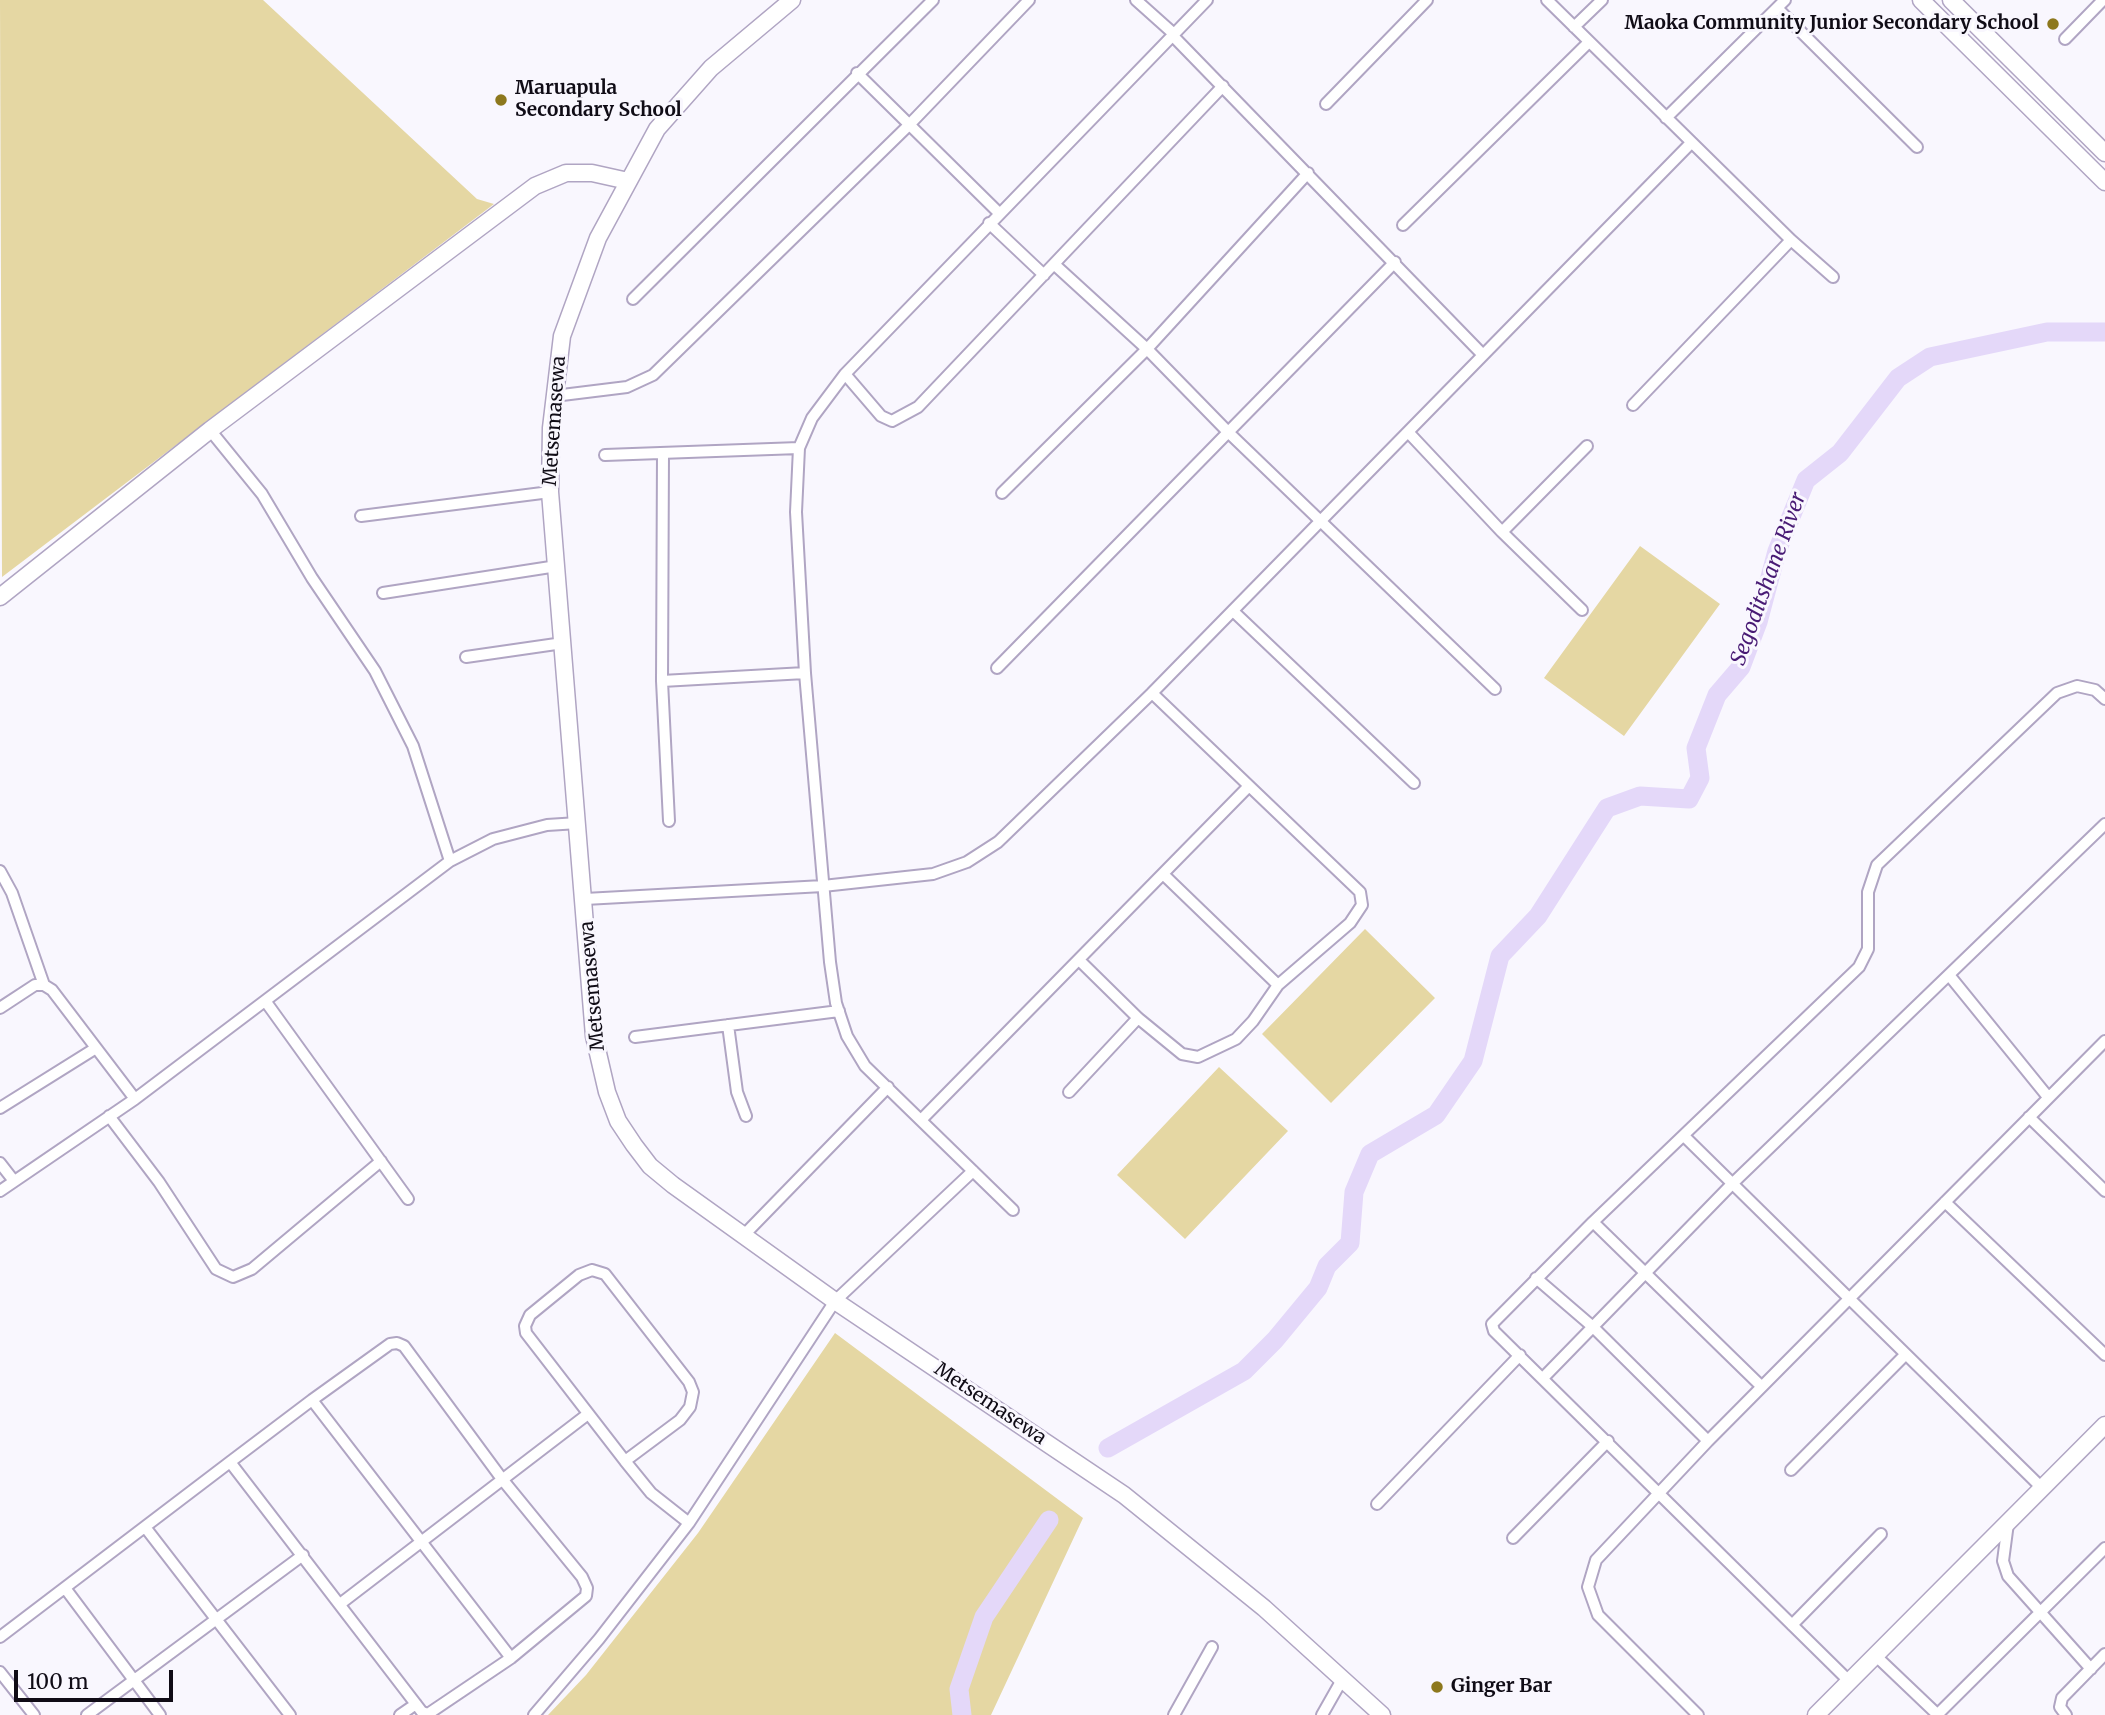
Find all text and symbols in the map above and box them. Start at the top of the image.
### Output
place label: Maoka Community Junior Secondary School [1625,13,2039,35]
marker: Maoka Community Junior Secondary School [2045,16,2061,32]
place label: Maruapula Secondary School [515,78,682,122]
marker: Maruapula Secondary School [493,92,509,108]
street label: Metsemasewa [539,355,571,487]
water label: Segoditshane River [1726,489,1812,669]
street label: Metsemasewa [576,920,610,1052]
street label: Metsemasewa [930,1358,1050,1450]
scale bar [18,1656,177,1700]
text: 100 m [27,1668,89,1695]
place label: Ginger Bar [1451,1676,1552,1698]
marker: Ginger Bar [1429,1679,1445,1695]

